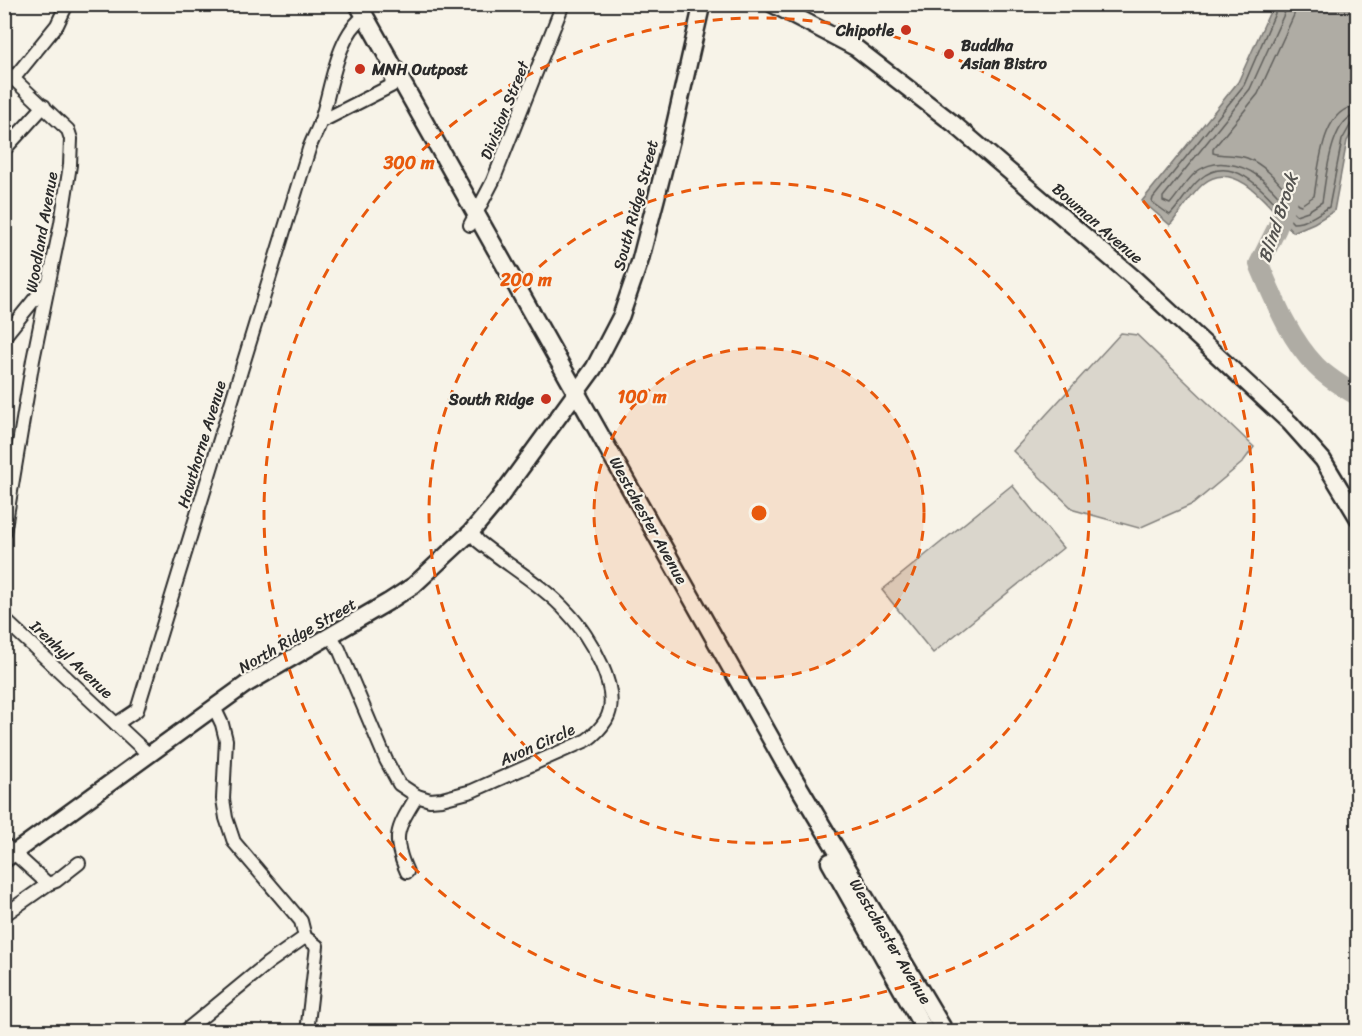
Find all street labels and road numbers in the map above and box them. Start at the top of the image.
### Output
street label: Division Street [471,56,538,164]
street label: South Ridge Street [604,136,667,274]
street label: Woodland Avenue [17,169,66,295]
street label: Bowman Avenue [1045,175,1150,272]
street label: Hawthorne Avenue [168,376,235,512]
street label: Westchester Avenue [601,451,696,590]
street label: North Ridge Street [232,590,362,681]
street label: Irenhyl Avenue [22,612,121,706]
street label: Avon Circle [494,715,580,774]
street label: Westchester Avenue [841,873,940,1010]

